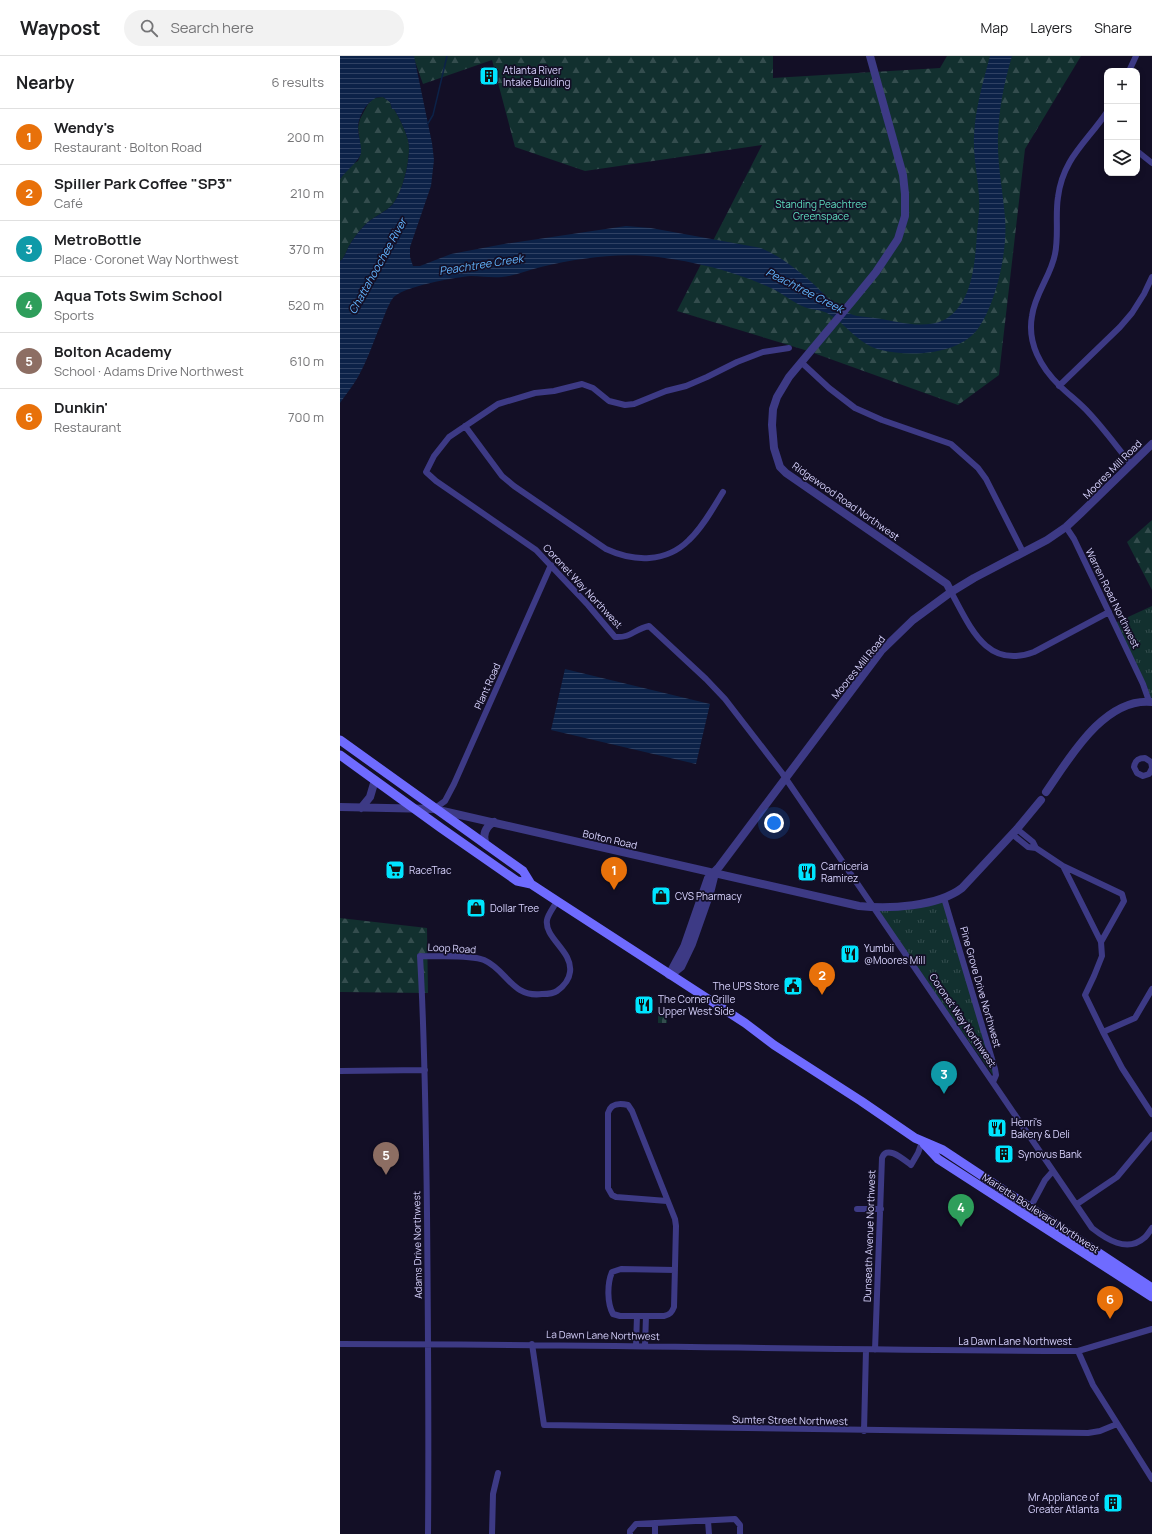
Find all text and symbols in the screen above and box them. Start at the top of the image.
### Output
search box [124,10,404,46]
text: Waypost [20,15,100,41]
icon: search [138,17,160,39]
text: Search here [170,17,254,38]
text: Map [980,18,1008,37]
text: Layers [1030,18,1072,37]
text: Share [1094,18,1132,37]
place label: Atlanta River Intake Building [503,63,570,89]
building icon: Atlanta River Intake Building [478,65,500,87]
map controls [1104,68,1140,176]
button: + [1104,68,1140,104]
text: Nearby [16,71,74,94]
text: 6 results [272,73,324,91]
button: − [1104,104,1140,140]
text: Wendy's [54,117,114,138]
text: 1 [26,128,32,146]
text: 200 m [287,128,324,146]
text: Restaurant · Bolton Road [54,138,202,156]
button: layers [1104,140,1140,176]
text: Spiller Park Coffee "SP3" [54,173,233,194]
text: 2 [25,184,33,202]
text: 210 m [290,184,324,202]
text: Café [54,194,83,212]
park label: Standing Peachtree Greenspace [775,197,867,223]
water label: Chattahoochee River [344,214,411,317]
text: MetroBottle [54,229,142,250]
text: 3 [25,240,33,258]
text: 370 m [289,240,324,258]
text: Place · Coronet Way Northwest [54,250,239,268]
water label: Peachtree Creek [438,250,526,278]
water label: Peachtree Creek [764,264,848,317]
text: Aqua Tots Swim School [54,285,222,306]
text: 4 [25,296,33,314]
text: 520 m [288,296,324,314]
text: Sports [54,306,94,324]
text: Bolton Academy [54,341,172,362]
text: 5 [25,352,33,370]
text: 610 m [290,352,324,370]
text: School · Adams Drive Northwest [54,362,244,380]
text: Dunkin' [54,397,108,418]
text: 6 [25,408,33,426]
text: 700 m [288,408,324,426]
text: Restaurant [54,418,121,436]
street label: Moores Mill Road [1079,436,1145,502]
street label: Ridgewood Road Northwest [790,459,902,543]
street label: Coronet Way Northwest [540,541,626,631]
street label: Warren Road Northwest [1083,546,1143,650]
street label: Moores Mill Road [828,632,888,702]
street label: Plant Road [471,660,504,711]
your location [764,813,784,833]
street label: Bolton Road [581,826,639,852]
pin: 1 [601,857,627,890]
supermarket icon: RaceTrac [384,859,406,881]
place label: Carniceria Ramirez [821,859,868,885]
restaurant icon: Carniceria Ramirez [796,861,818,883]
place label: RaceTrac [409,863,452,877]
shop icon: CVS Pharmacy [650,885,672,907]
place label: CVS Pharmacy [675,889,742,903]
shop icon: Dollar Tree [465,897,487,919]
place label: Dollar Tree [490,901,539,915]
street label: Pine Grove Drive Northwest [957,925,1005,1049]
street label: Loop Road [427,940,477,956]
place label: Yumbii @Moores Mill [864,941,925,967]
restaurant icon: Yumbii @Moores Mill [839,943,861,965]
pin: 2 [809,962,835,995]
street label: Coronet Way Northwest [926,970,1000,1070]
public building icon: The UPS Store [782,975,804,997]
place label: The UPS Store [713,979,779,993]
place label: The Corner Grille Upper West Side [658,992,735,1018]
restaurant icon: The Corner Grille Upper West Side [633,994,655,1016]
pin: 3 [931,1061,957,1094]
place label: Henri's Bakery & Deli [1011,1115,1070,1141]
restaurant icon: Henri's Bakery & Deli [986,1117,1008,1139]
pin: 5 [373,1142,399,1175]
building icon: Synovus Bank [993,1143,1015,1165]
place label: Synovus Bank [1018,1147,1083,1161]
street label: Dunseath Avenue Northwest [860,1170,878,1302]
street label: Marietta Boulevard Northwest [980,1170,1102,1256]
street label: Adams Drive Northwest [409,1191,425,1299]
pin: 4 [948,1194,974,1227]
pin: 6 [1097,1286,1123,1319]
street label: La Dawn Lane Northwest [546,1327,660,1343]
street label: La Dawn Lane Northwest [958,1334,1072,1348]
street label: Sumter Street Northwest [732,1412,848,1428]
place label: Mr Appliance of Greater Atlanta [1028,1490,1099,1516]
building icon: Mr Appliance of Greater Atlanta [1102,1492,1124,1514]

